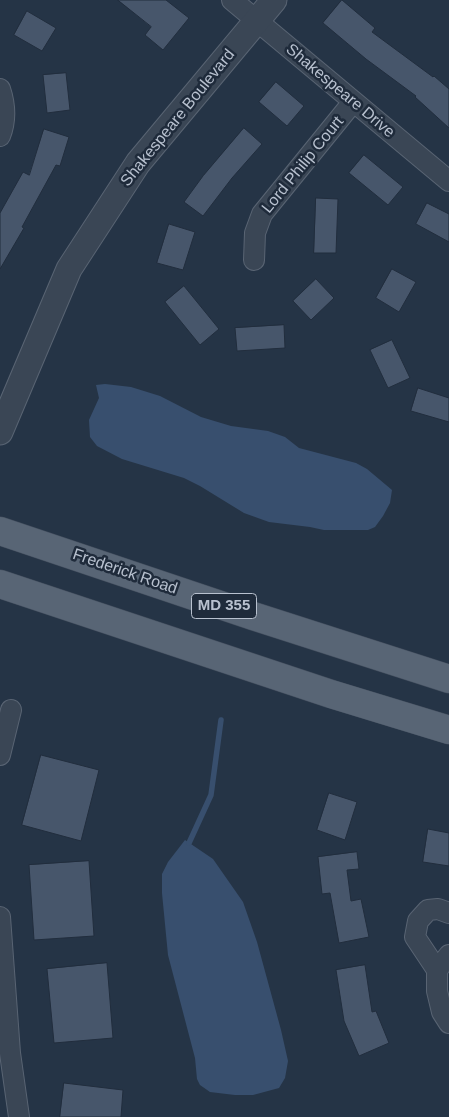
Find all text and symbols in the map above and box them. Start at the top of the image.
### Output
street label: Shakespeare Drive [282,40,398,142]
street label: Shakespeare Boulevard [117,46,239,190]
street label: Lord Philip Court [258,113,348,217]
street label: Frederick Road [70,545,180,599]
road number: MD 355 [192,594,256,618]

